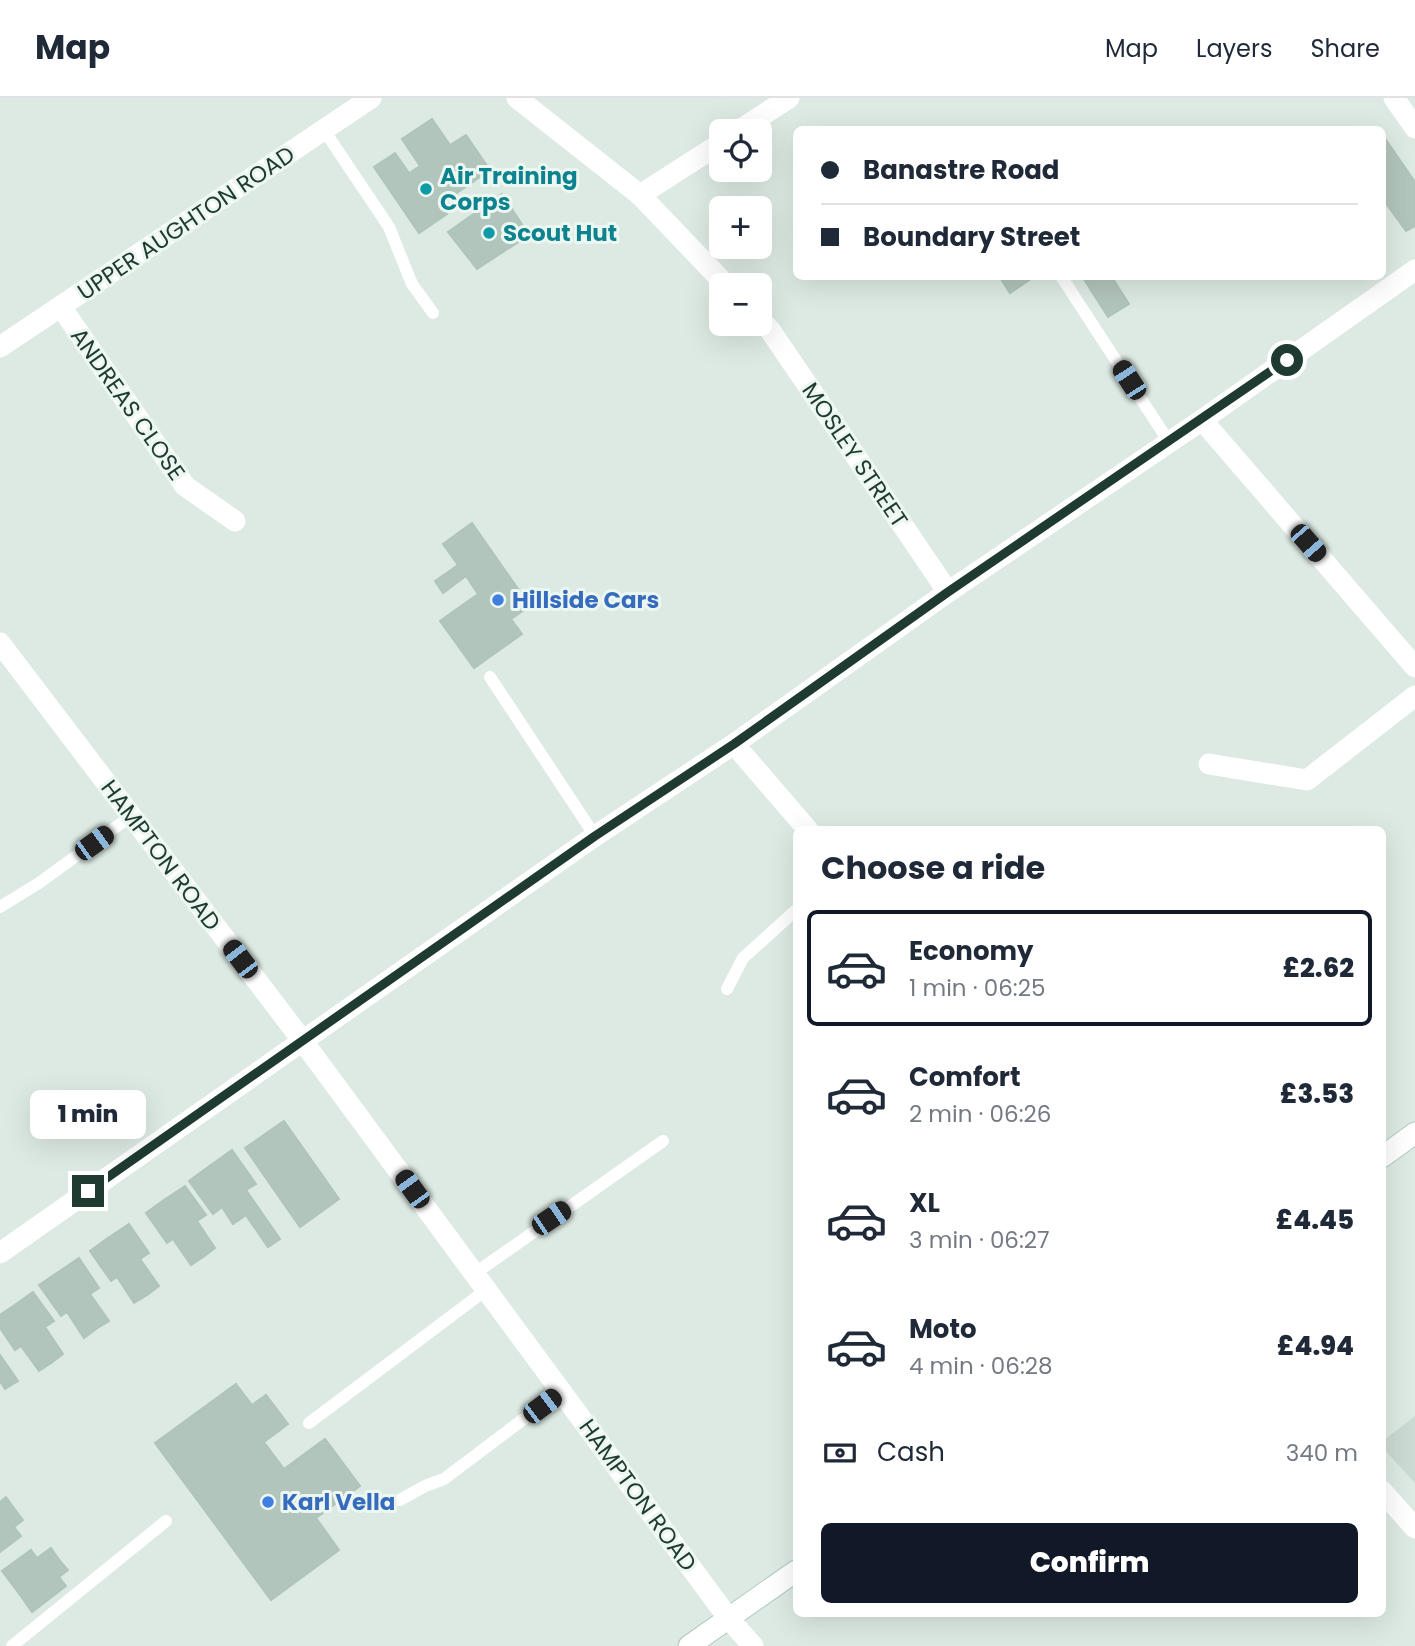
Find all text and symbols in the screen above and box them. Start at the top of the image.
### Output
text: Map [35,24,110,71]
text: Map [1105,32,1158,65]
text: Layers [1196,32,1272,65]
text: Share [1310,32,1380,65]
map controls [709,119,772,336]
button: locate [709,119,772,182]
street label: UPPER AUGHTON ROAD [71,138,301,308]
text: Banastre Road [863,152,1060,188]
place label: Air Training Corps [440,160,578,218]
marker: Air Training Corps [418,181,434,197]
button: + [709,196,772,259]
place label: Scout Hut [503,217,617,249]
text: Boundary Street [863,219,1080,255]
marker: Scout Hut [481,225,497,241]
button: − [709,273,772,336]
street label: ANDREAS CLOSE [63,321,193,487]
route start [1271,344,1303,376]
car [1109,357,1150,403]
street label: MOSLEY STREET [795,376,915,534]
car [1287,520,1330,566]
place label: Hillside Cars [512,584,659,616]
marker: Hillside Cars [490,592,506,608]
street label: HAMPTON ROAD [94,773,228,937]
car [71,822,118,864]
text: Choose a ride [821,845,1045,890]
text: Economy [909,933,1033,969]
car [219,936,262,982]
icon: car [825,937,888,1000]
text: £2.62 [1283,950,1354,986]
text: 1 min · 06:25 [909,972,1045,1004]
text: Comfort [909,1059,1021,1095]
icon: car [825,1063,888,1126]
text: £3.53 [1280,1076,1354,1112]
callout: 1 min [30,1090,146,1138]
text: 1 min [58,1098,118,1130]
text: 2 min · 06:26 [909,1098,1051,1130]
car [392,1166,433,1212]
route end [72,1175,104,1207]
text: XL [909,1185,940,1221]
icon: car [825,1189,888,1252]
car [528,1198,575,1238]
text: £4.45 [1276,1202,1354,1238]
text: 3 min · 06:27 [909,1224,1050,1256]
text: Moto [909,1311,977,1347]
icon: car [825,1315,888,1378]
text: £4.94 [1277,1328,1354,1364]
text: 4 min · 06:28 [909,1350,1053,1382]
car [519,1385,566,1427]
street label: HAMPTON ROAD [572,1412,704,1578]
icon: cash [821,1434,859,1472]
text: Cash [877,1434,945,1470]
text: 340 m [1286,1437,1358,1469]
place label: Karl Vella [282,1486,395,1518]
marker: Karl Vella [260,1494,276,1510]
button: Confirm [821,1523,1358,1603]

